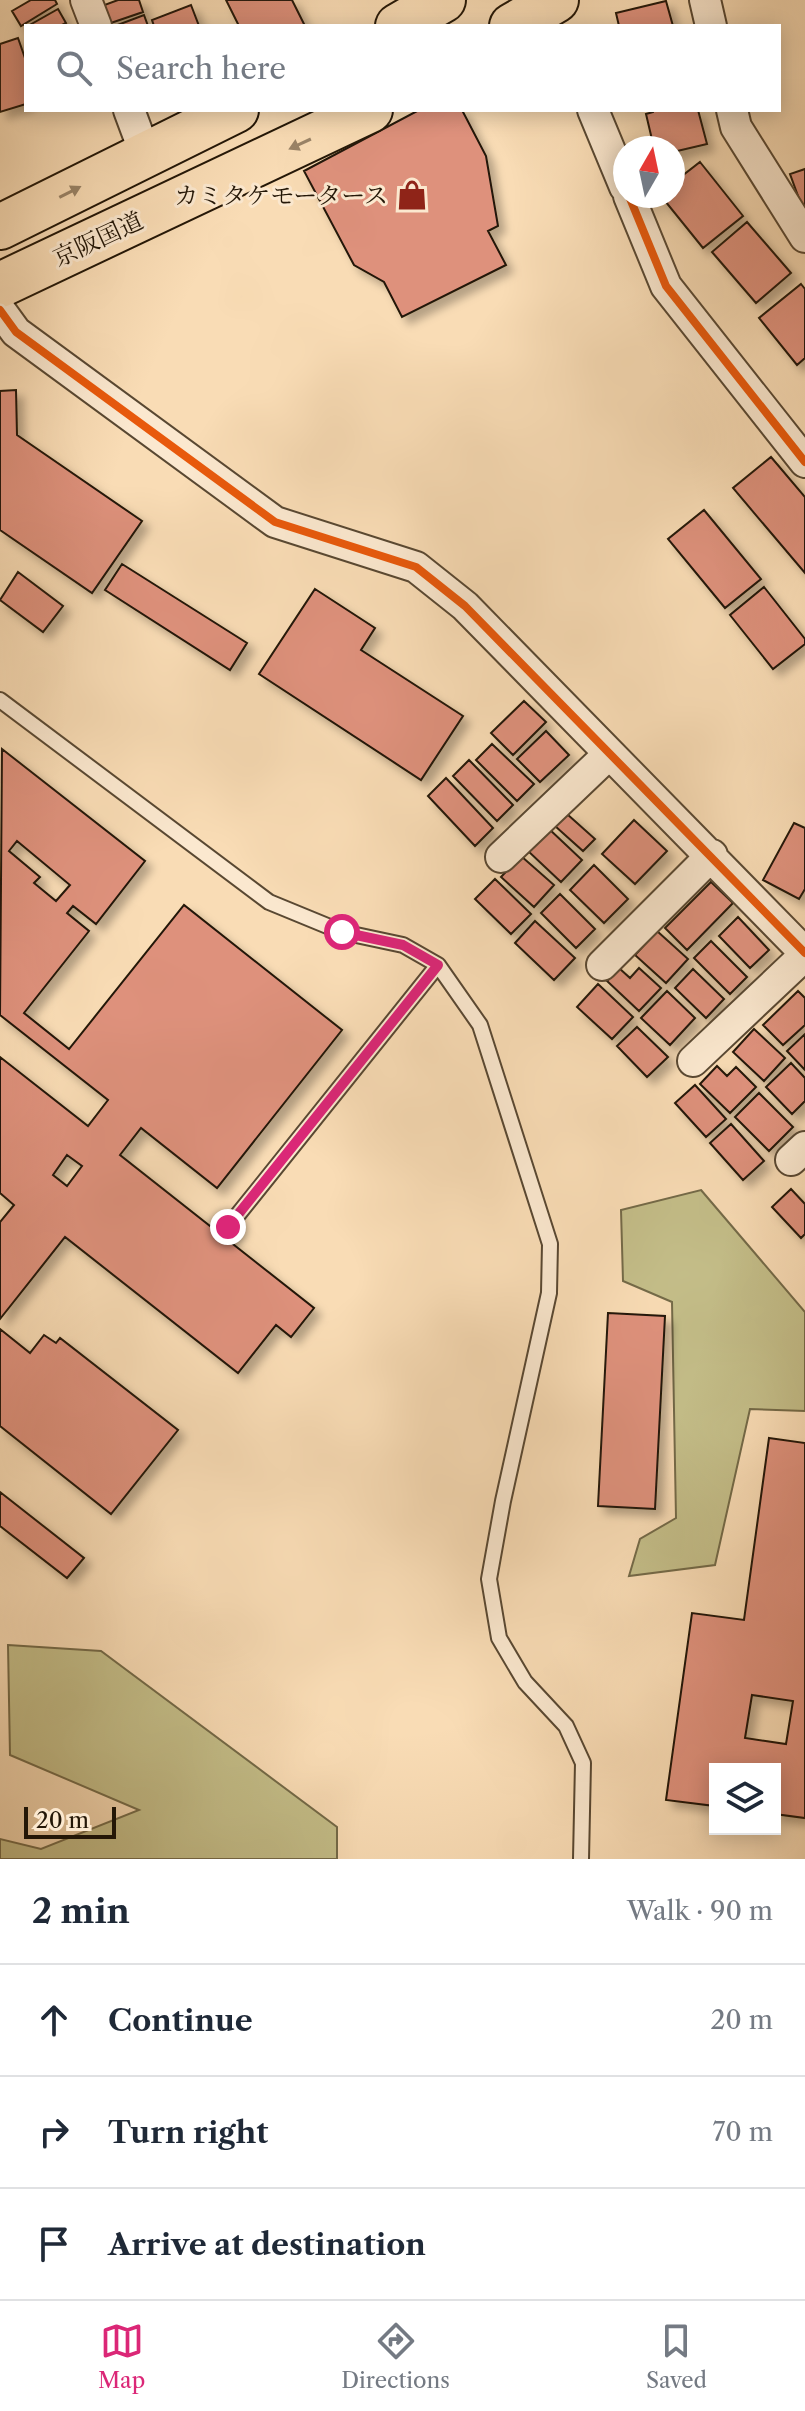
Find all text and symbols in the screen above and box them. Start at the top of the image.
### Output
search box [24,24,781,112]
icon: search [52,46,96,90]
text: Search here [116,50,286,87]
north arrow [613,136,685,208]
one-way arrow [288,137,311,151]
shop icon: カミタケモータース [395,178,429,212]
place label: カミタケモータース [174,181,388,210]
one-way arrow [58,185,81,198]
street label: 京阪国道 [48,206,148,272]
route start [324,914,360,950]
route end [210,1209,246,1245]
map controls [709,1763,781,1835]
button: layers [709,1763,781,1835]
scale bar [24,1803,116,1839]
text: 20 m [36,1807,89,1834]
text: 2 min [32,1890,130,1932]
text: Walk · 90 m [627,1895,773,1927]
icon: ahead [32,1998,76,2042]
text: Continue [108,2002,253,2039]
text: 20 m [710,2004,773,2036]
icon: right [32,2110,76,2154]
text: Turn right [108,2114,268,2151]
text: 70 m [713,2116,773,2148]
icon: arrive [32,2222,76,2266]
text: Arrive at destination [108,2226,426,2263]
tab: Map [98,2319,145,2394]
tab: Directions [341,2319,450,2394]
tab: Saved [646,2319,707,2394]

